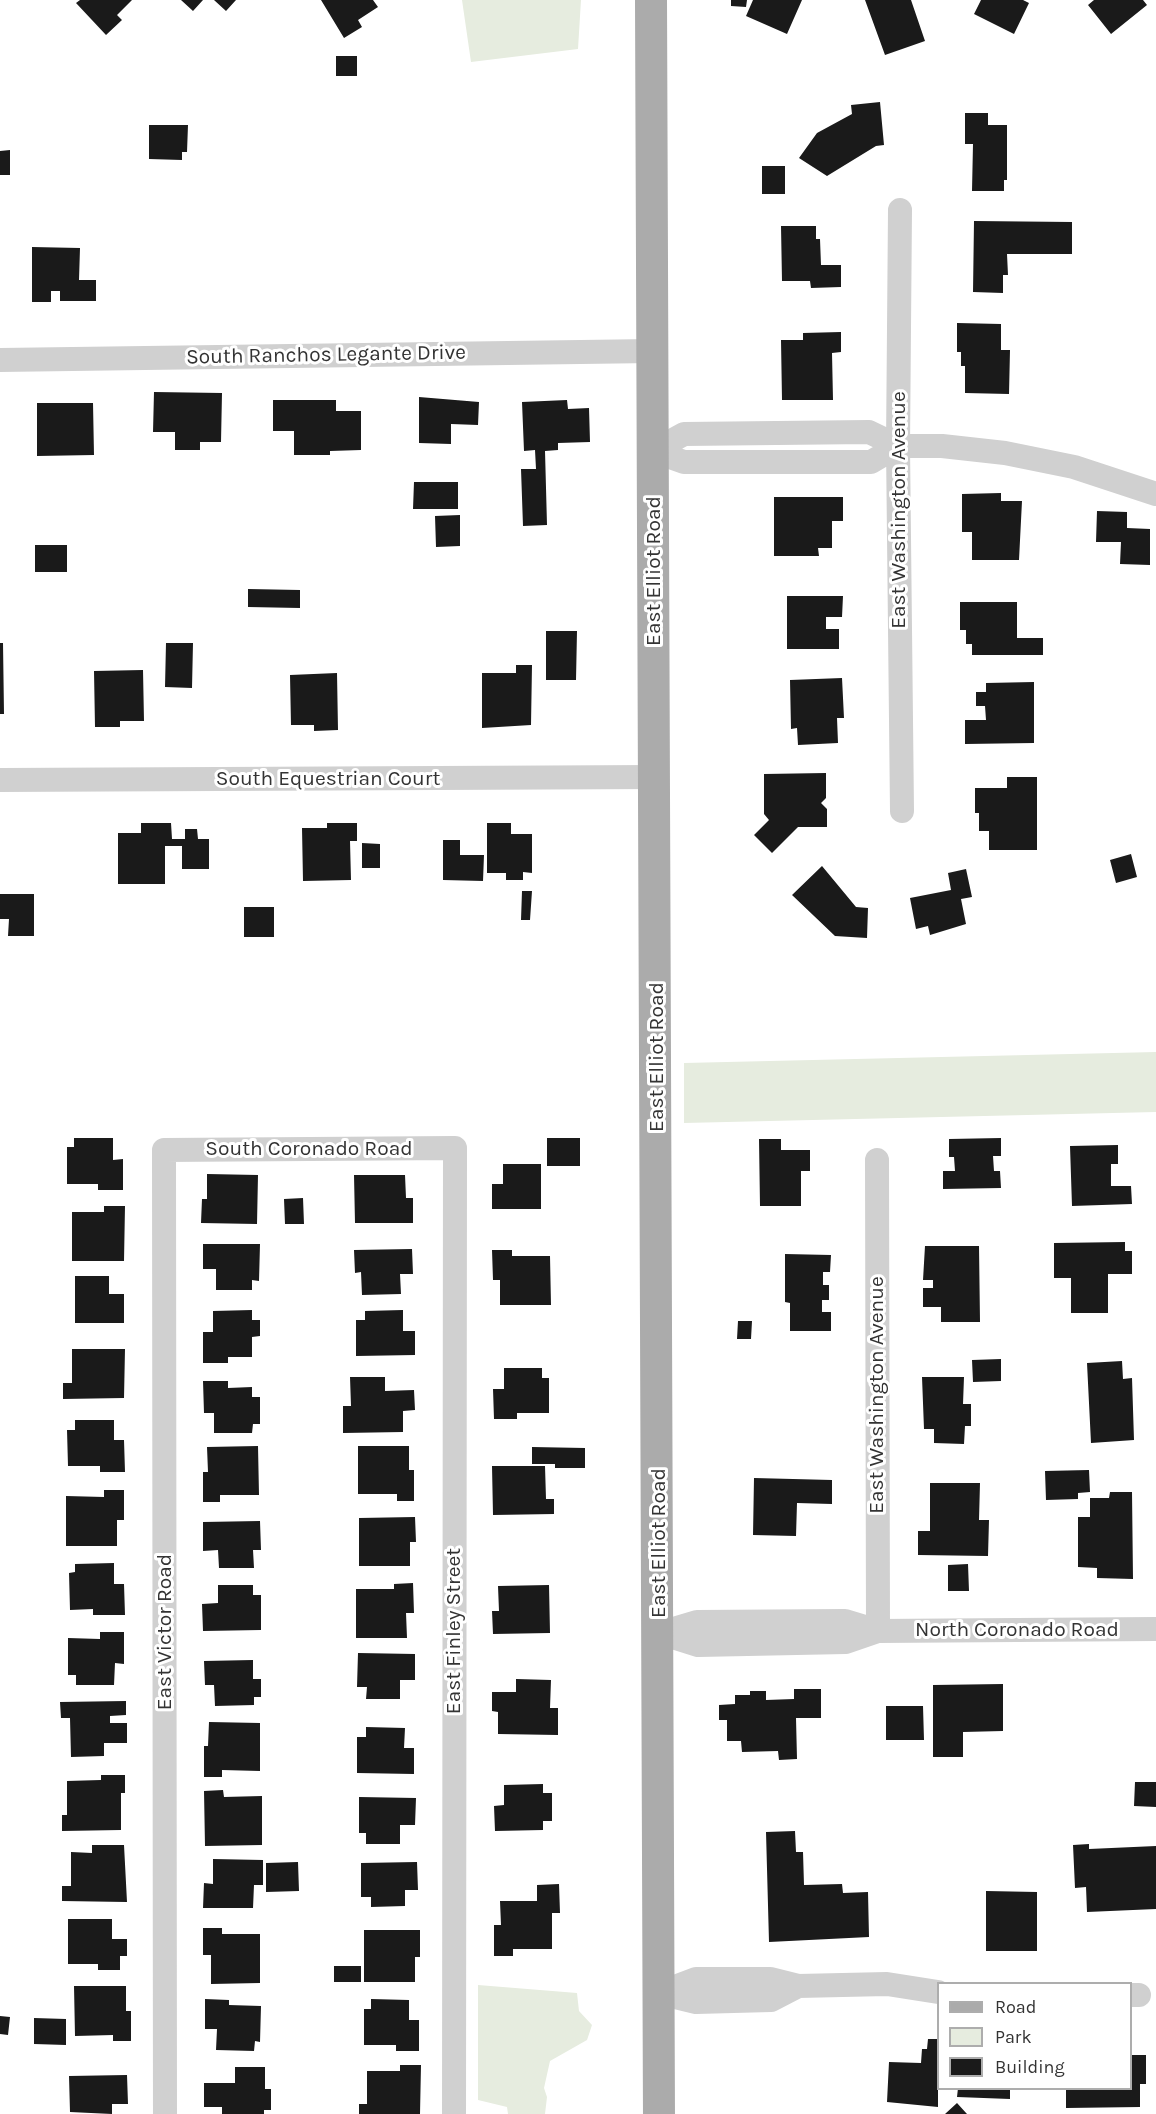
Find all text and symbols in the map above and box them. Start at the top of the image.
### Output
street label: South Ranchos Legante Drive [186,340,466,370]
street label: East Washington Avenue [886,391,912,629]
street label: East Elliot Road [641,496,667,646]
street label: South Equestrian Court [216,766,440,792]
street label: East Elliot Road [644,982,670,1132]
street label: South Coronado Road [205,1136,413,1162]
street label: East Washington Avenue [864,1276,890,1514]
street label: East Elliot Road [646,1468,672,1618]
street label: East Finley Street [441,1548,467,1714]
street label: East Victor Road [152,1554,178,1710]
street label: North Coronado Road [915,1617,1119,1643]
legend [937,1982,1132,2090]
text: Road [995,1996,1036,2018]
text: Park [995,2026,1032,2048]
text: Building [995,2056,1065,2078]

